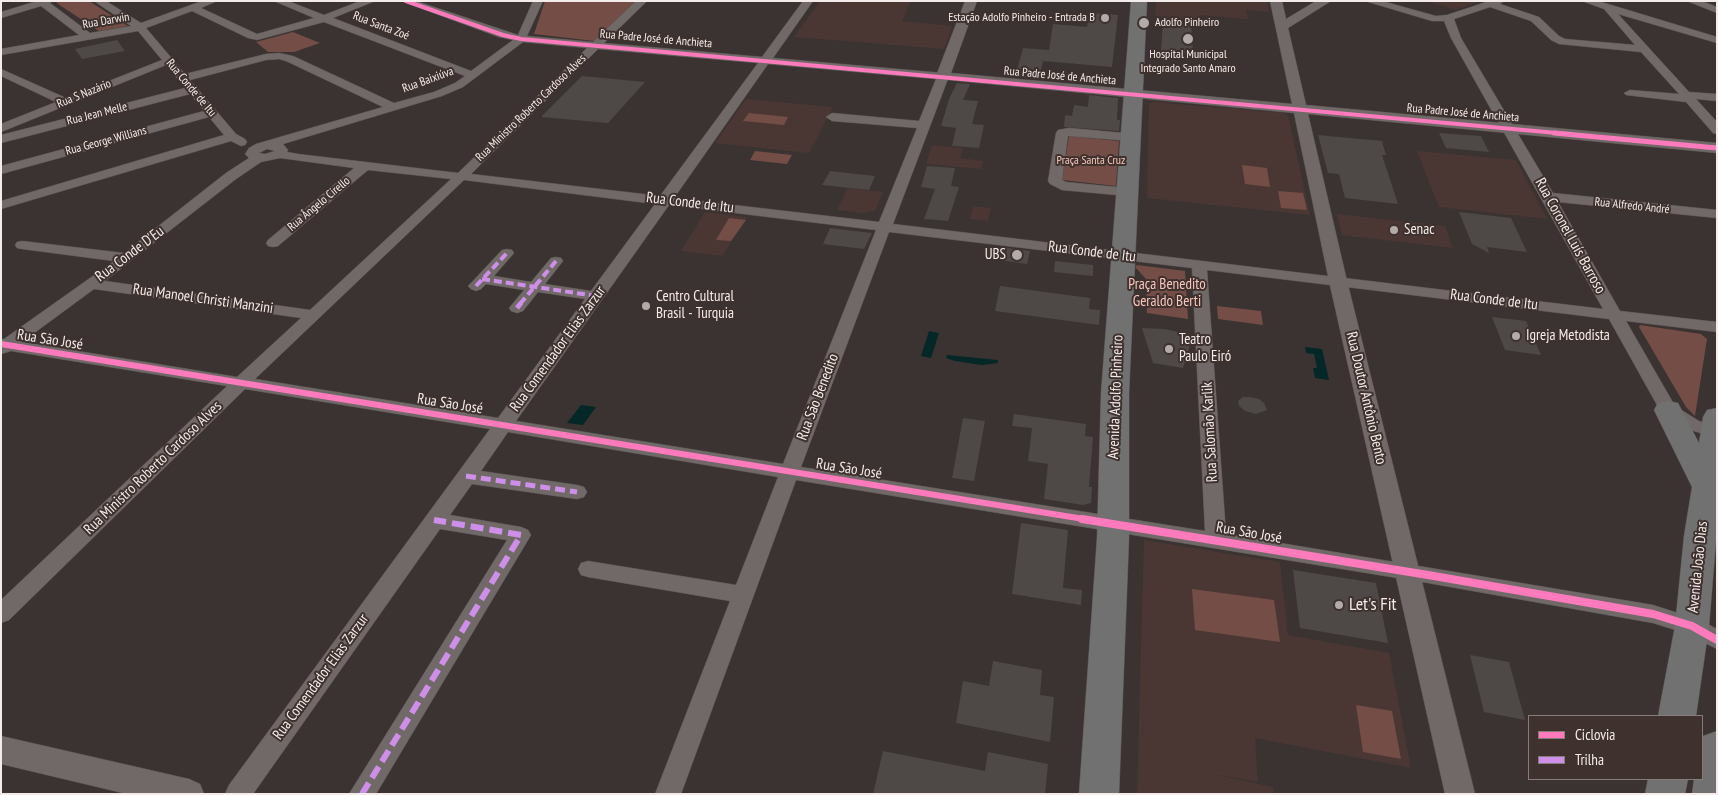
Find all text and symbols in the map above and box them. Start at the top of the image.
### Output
street label: Rua Santa Zoé [351,9,411,43]
street label: Rua Darwin [81,10,131,32]
place label: Estação Adolfo Pinheiro - Entrada B [948,11,1095,25]
marker: Estação Adolfo Pinheiro - Entrada B [1099,12,1111,24]
marker: Adolfo Pinheiro [1137,16,1151,30]
place label: Adolfo Pinheiro [1155,16,1219,30]
street label: Rua Padre José de Anchieta [599,27,713,51]
marker: Hospital Municipal Integrado Santo Amaro [1181,32,1195,46]
place label: Hospital Municipal Integrado Santo Amaro [1140,48,1236,76]
street label: Rua Ministro Roberto Cardoso Alves [473,52,589,164]
street label: Rua Conde de Itu [163,56,219,120]
street label: Rua Baixiúva [400,64,456,96]
street label: Rua Padre José de Anchieta [1003,64,1117,88]
street label: Rua S Nazário [55,77,113,111]
street label: Rua Jean Melle [65,100,129,128]
street label: Rua Padre José de Anchieta [1406,101,1520,125]
street label: Rua George Willians [64,123,148,159]
park label: Praça Santa Cruz [1057,154,1125,168]
street label: Rua Ângelo Cirello [285,174,353,234]
street label: Rua Coronel Luís Barroso [1531,175,1609,297]
street label: Rua Conde de Itu [645,189,735,217]
street label: Rua Alfredo André [1594,195,1670,217]
place label: Senac [1404,221,1435,239]
street label: Rua Conde D'Eu [92,222,168,286]
marker: Senac [1388,224,1400,236]
street label: Rua Conde de Itu [1047,238,1137,266]
place label: UBS [985,246,1006,264]
marker: UBS [1010,248,1024,262]
park label: Praça Benedito Geraldo Berti [1128,276,1206,311]
street label: Rua Manoel Christi Manzini [132,280,274,318]
street label: Rua Comendador Elias Zarzur [506,283,610,415]
street label: Rua Conde de Itu [1449,286,1539,314]
place label: Centro Cultural Brasil - Turquia [656,288,734,323]
marker: Centro Cultural Brasil - Turquia [640,300,652,312]
street label: Rua São José [16,326,84,354]
place label: Igreja Metodista [1526,327,1610,345]
street label: Rua Doutor Antônio Bento [1342,330,1390,466]
marker: Igreja Metodista [1510,330,1522,342]
place label: Teatro Paulo Eiró [1179,331,1231,366]
street label: Avenida Adolfo Pinheiro [1105,335,1127,459]
marker: Teatro Paulo Eiró [1163,343,1175,355]
street label: Rua São Benedito [793,351,843,443]
street label: Rua Salomão Karlik [1198,381,1222,483]
street label: Rua São José [416,390,484,418]
street label: Rua Ministro Roberto Cardoso Alves [80,397,226,539]
street label: Rua São José [815,455,883,483]
street label: Rua São José [1215,518,1283,548]
street label: Avenida João Dias [1684,520,1712,614]
place label: Let's Fit [1349,594,1397,616]
marker: Let's Fit [1333,599,1345,611]
street label: Rua Comendador Elias Zarzur [269,611,373,743]
legend [1528,715,1703,780]
text: Ciclovia [1575,725,1615,744]
text: Trilha [1575,750,1604,769]

